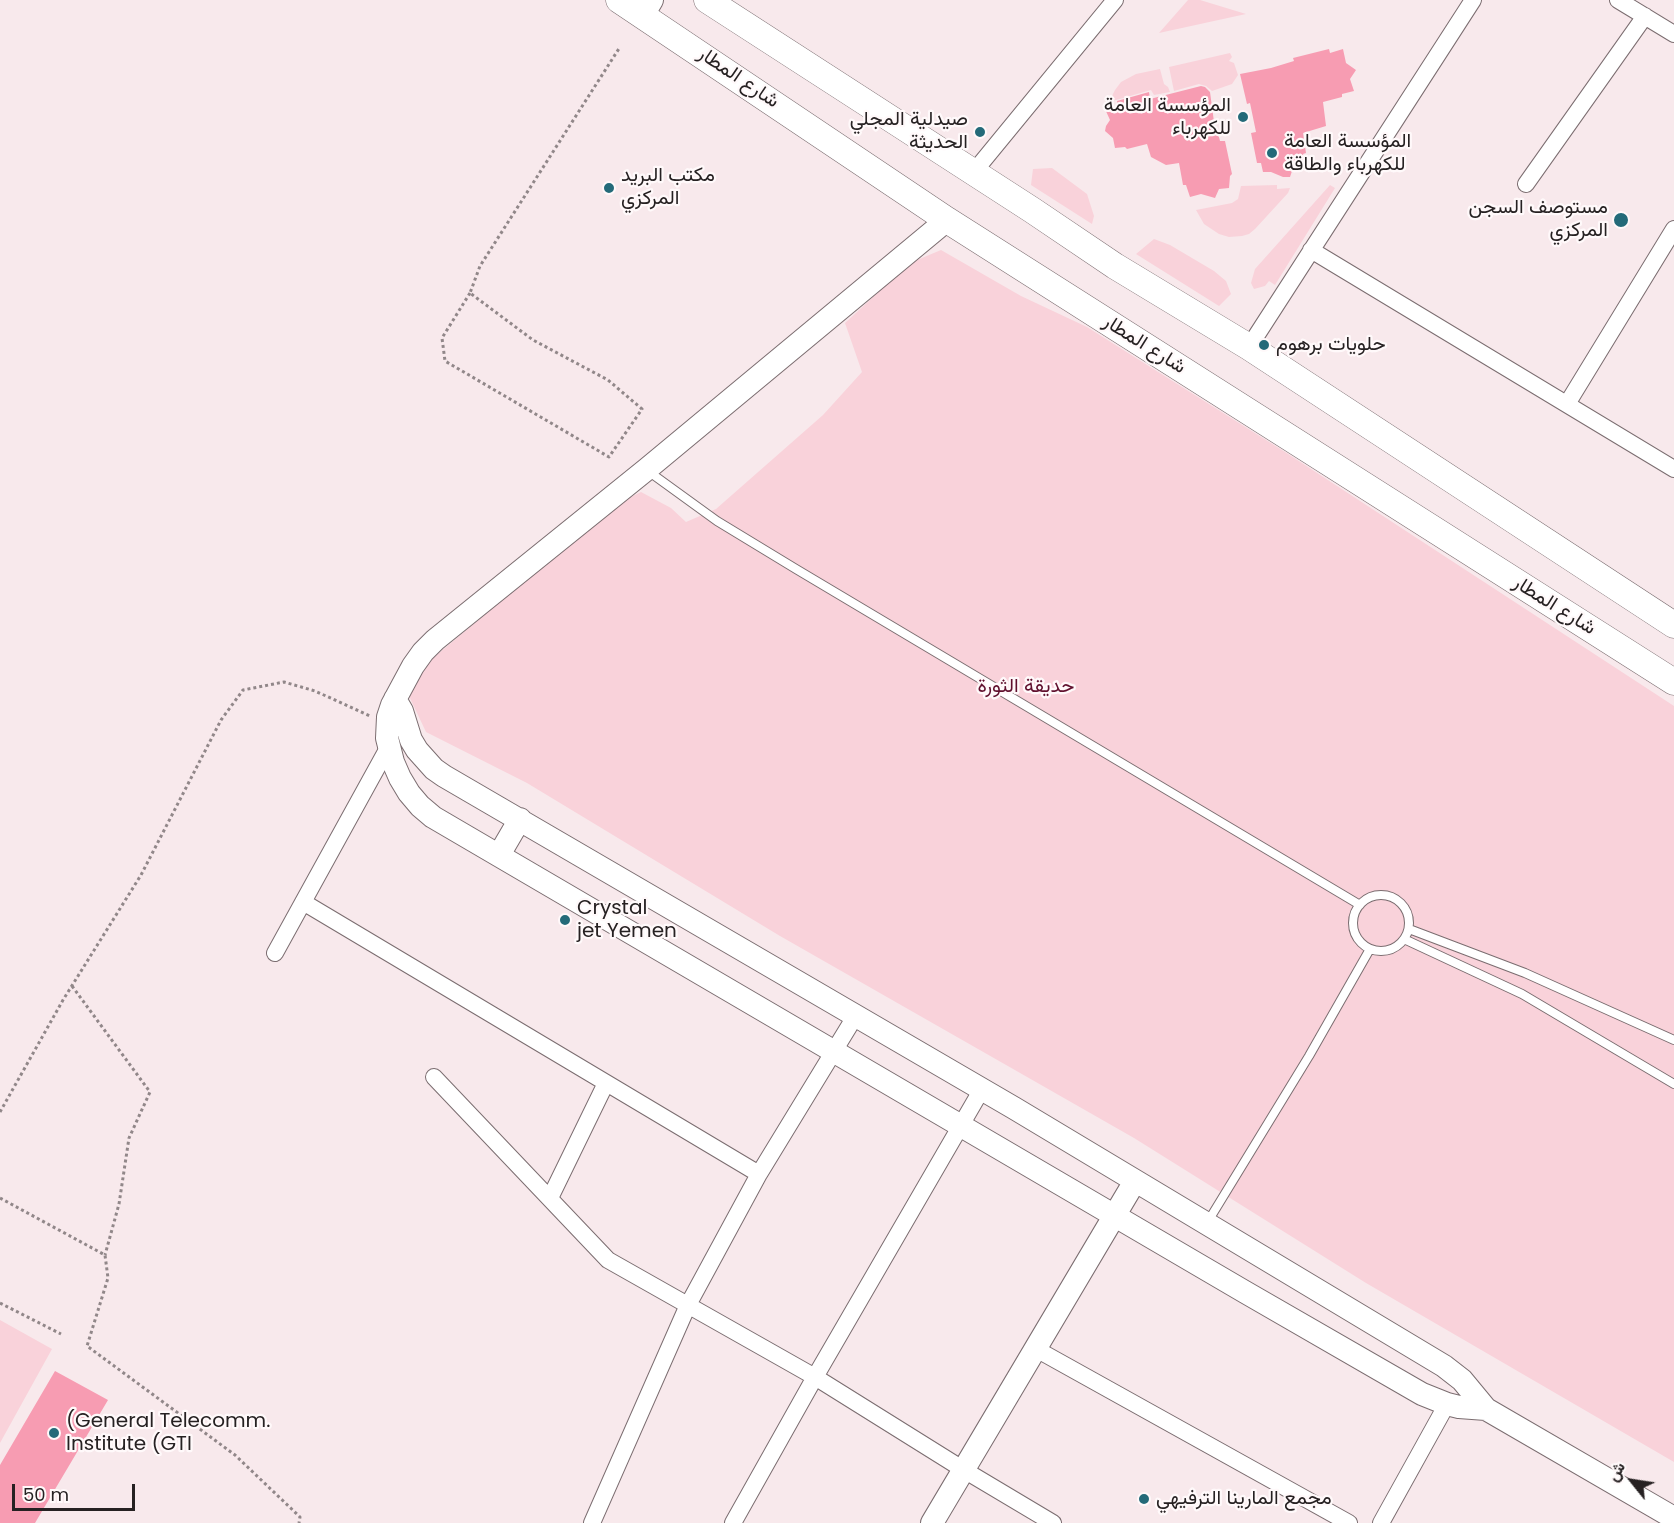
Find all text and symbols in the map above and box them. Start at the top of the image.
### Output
street label: شارع المطار [693,42,783,114]
place label: المؤسسة العامة للكهرباء [1104,94,1231,141]
place label: صيدلية المجلي الحديثة [850,108,968,155]
marker: المؤسسة العامة للكهرباء [1236,110,1250,124]
marker: صيدلية المجلي الحديثة [973,125,987,139]
place label: المؤسسة العامة للكهرباء والطاقة [1284,130,1411,177]
marker: المؤسسة العامة للكهرباء والطاقة [1265,146,1279,160]
place label: مكتب البريد المركزي [621,164,715,211]
marker: مكتب البريد المركزي [602,181,616,195]
place label: مستوصف السجن المركزي [1468,196,1608,243]
marker: مستوصف السجن المركزي [1612,211,1630,229]
street label: شارع المطار [1098,310,1190,380]
place label: حلويات برهوم [1276,333,1386,357]
marker: حلويات برهوم [1257,338,1271,352]
street label: شارع المطار [1508,571,1600,641]
park label: حديقة الثورة [978,675,1074,699]
place label: Crystal jet Yemen [577,897,677,944]
marker: Crystal jet Yemen [558,913,572,927]
place label: (General Telecomm. Institute (GTI [66,1410,270,1457]
marker: (General Telecomm. Institute (GTI [47,1426,61,1440]
north arrow [1602,1451,1662,1511]
text: ش [1601,1458,1631,1486]
scale bar [15,1472,138,1510]
text: 50 m [23,1482,69,1507]
place label: مجمع المارينا الترفيهي [1156,1487,1332,1511]
marker: مجمع المارينا الترفيهي [1137,1492,1151,1506]

